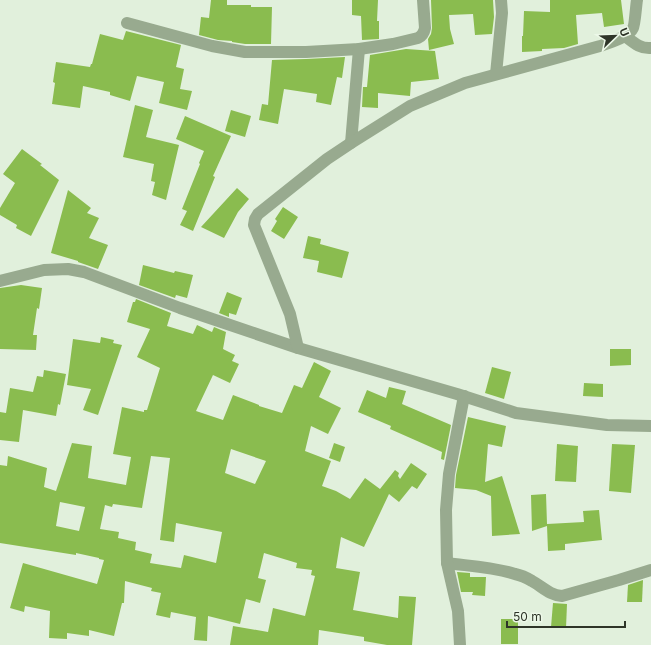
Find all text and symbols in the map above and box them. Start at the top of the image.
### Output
north arrow [595,16,635,56]
text: U [616,26,632,39]
scale bar [507,603,625,629]
text: 50 m [513,609,542,624]

